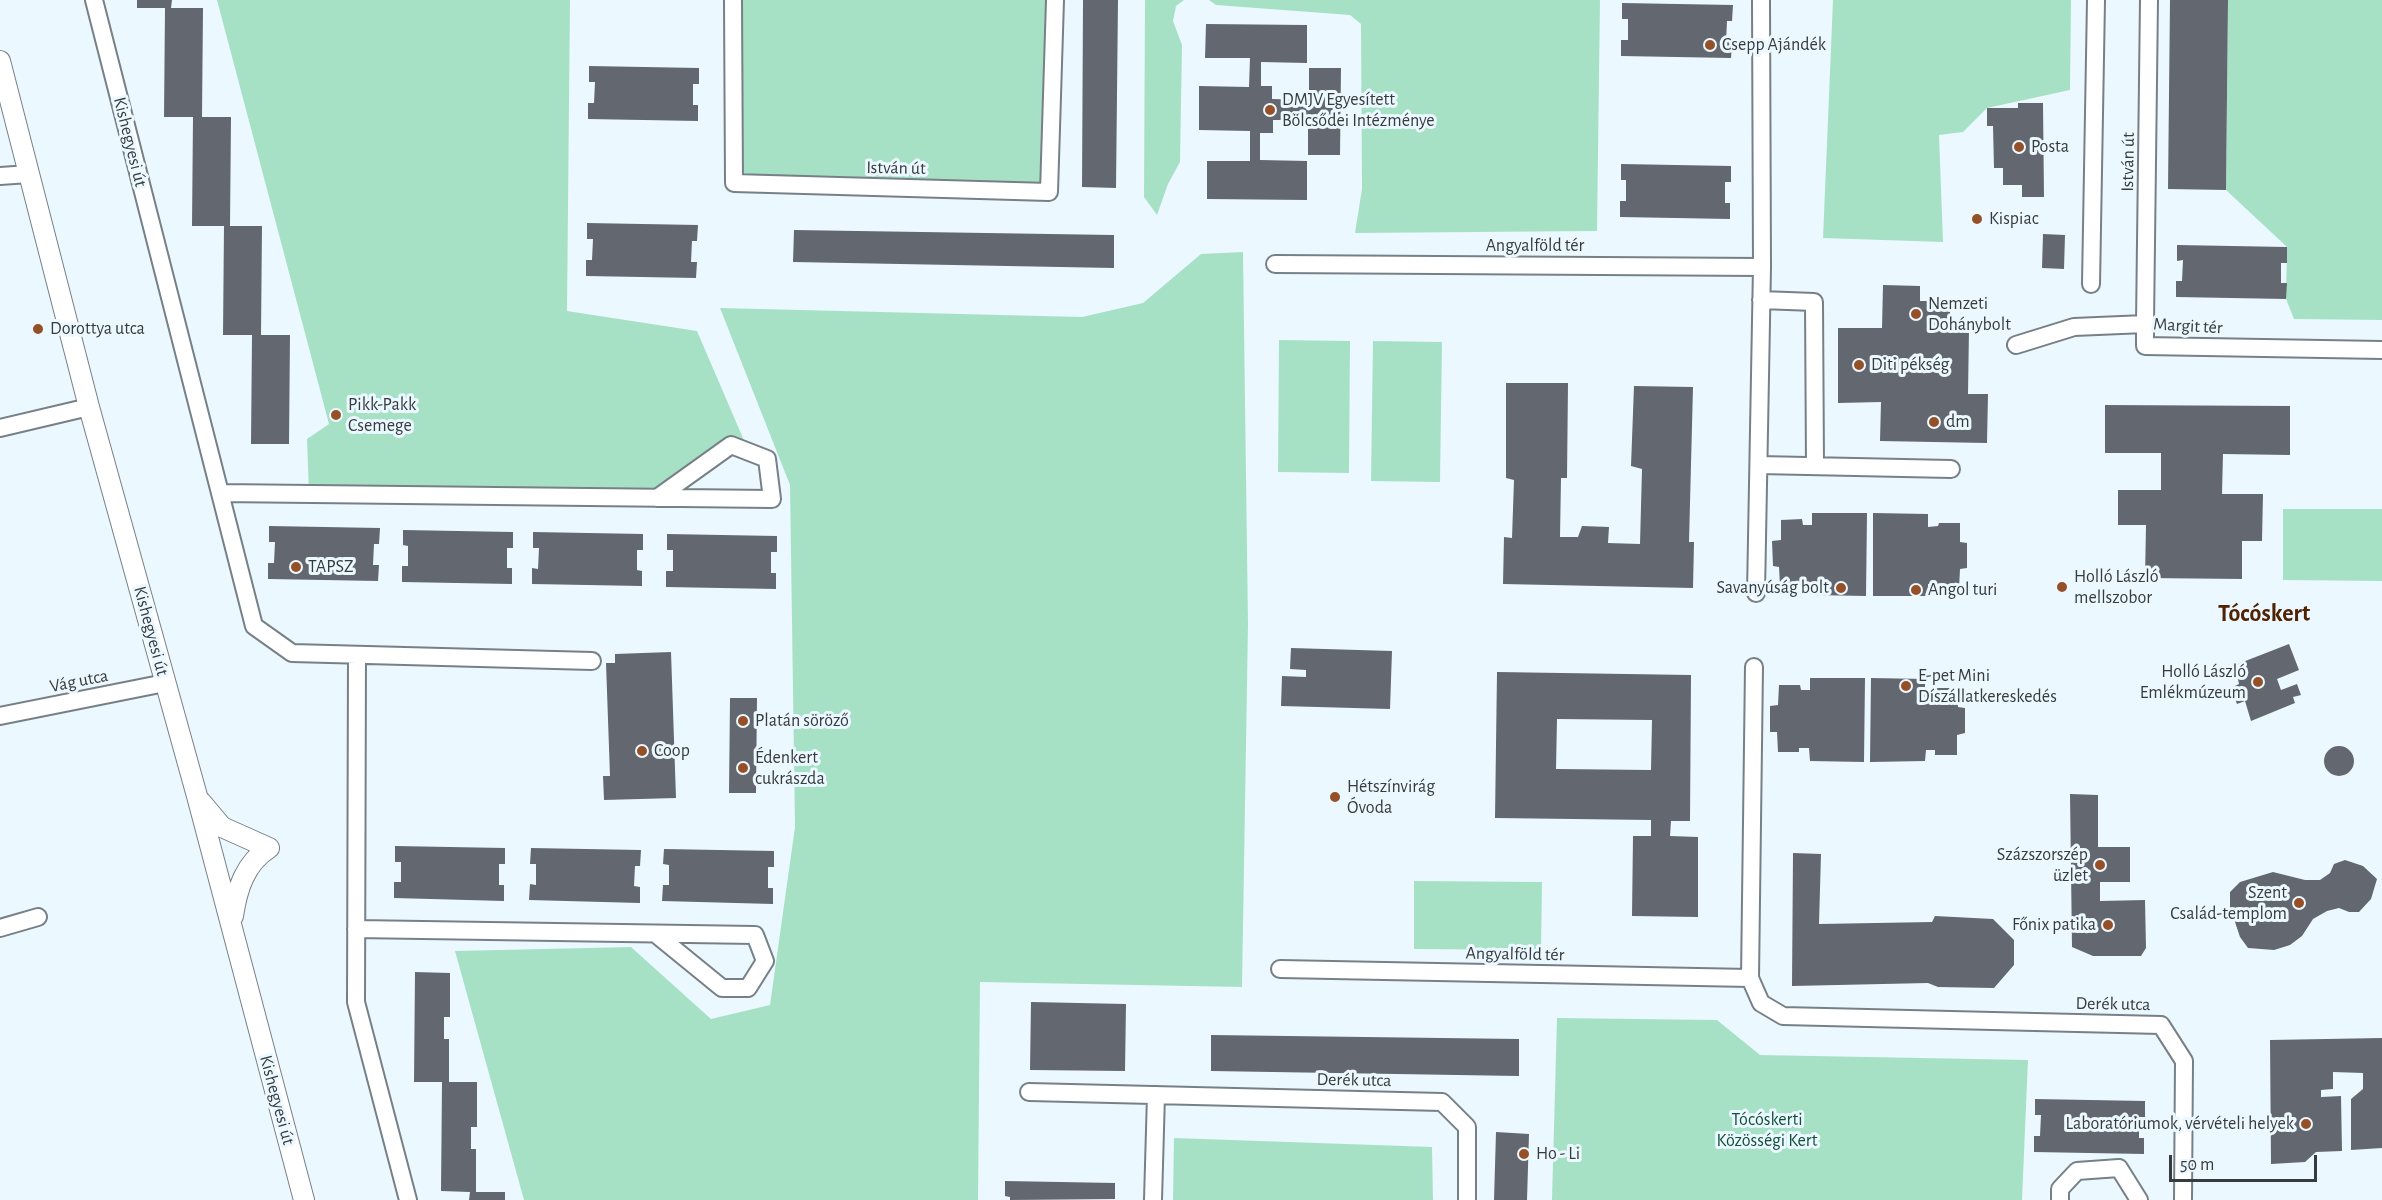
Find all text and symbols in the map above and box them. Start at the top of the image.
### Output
place label: Csepp Ajándék [1722,34,1826,56]
marker: Csepp Ajándék [1703,38,1717,52]
place label: DMJV Egyesített Bölcsődei Intézménye [1282,89,1435,132]
street label: Kishegyesi út [108,95,152,189]
marker: DMJV Egyesített Bölcsődei Intézménye [1263,103,1277,117]
street label: István út [2117,132,2139,192]
place label: Posta [2031,136,2069,158]
marker: Posta [2012,140,2026,154]
street label: István út [866,157,926,179]
place label: Kispiac [1989,208,2039,230]
marker: Kispiac [1970,212,1984,226]
street label: Angyalföld tér [1486,235,1584,257]
place label: Nemzeti Dohánybolt [1928,293,2011,336]
marker: Nemzeti Dohánybolt [1909,307,1923,321]
street label: Margit tér [2153,313,2223,339]
place label: Dorottya utca [50,318,145,340]
marker: Dorottya utca [31,322,45,336]
place label: Diti pékség [1871,354,1949,376]
marker: Diti pékség [1852,358,1866,372]
place label: Pikk-Pakk Csemege [348,394,416,436]
marker: Pikk-Pakk Csemege [329,408,343,422]
place label: dm [1946,411,1970,433]
marker: dm [1927,415,1941,429]
place label: TAPSZ [308,556,354,578]
marker: TAPSZ [289,560,303,574]
place label: Holló László mellszobor [2074,566,2159,608]
place label: Savanyúság bolt [1717,577,1829,599]
place label: Angol turi [1928,579,1997,601]
marker: Holló László mellszobor [2055,580,2069,594]
marker: Savanyúság bolt [1834,581,1848,595]
marker: Angol turi [1909,583,1923,597]
street label: Kishegyesi út [129,584,173,678]
district label: Tócóskert [2218,600,2310,628]
place label: Holló László Emlékmúzeum [2140,661,2246,704]
street label: Vág utca [48,665,110,697]
place label: E-pet Mini Díszállatkereskedés [1918,665,2057,708]
marker: Holló László Emlékmúzeum [2251,675,2265,689]
marker: E-pet Mini Díszállatkereskedés [1899,679,1913,693]
place label: Platán söröző [755,710,849,732]
marker: Platán söröző [736,714,750,728]
place label: Coop [654,740,690,762]
marker: Coop [635,744,649,758]
place label: Édenkert cukrászda [755,747,825,789]
marker: Édenkert cukrászda [736,761,750,775]
place label: Hétszínvirág Óvoda [1347,776,1435,818]
marker: Hétszínvirág Óvoda [1328,790,1342,804]
place label: Százszorszép üzlet [1997,844,2088,886]
marker: Százszorszép üzlet [2093,858,2107,872]
place label: Szent Család-templom [2170,882,2287,924]
marker: Szent Család-templom [2292,896,2306,910]
place label: Főnix patika [2012,914,2096,936]
marker: Főnix patika [2101,918,2115,932]
street label: Angyalföld tér [1465,942,1565,966]
street label: Derék utca [2075,993,2151,1015]
street label: Kishegyesi út [255,1053,299,1147]
street label: Derék utca [1316,1069,1392,1091]
park label: Tócóskerti Közösségi Kert [1717,1109,1817,1152]
place label: Laboratóriumok, vérvételi helyek [2066,1113,2294,1135]
marker: Laboratóriumok, vérvételi helyek [2299,1117,2313,1131]
place label: Ho - Li [1536,1143,1580,1165]
scale bar [2172,1143,2320,1181]
marker: Ho - Li [1517,1147,1531,1161]
text: 50 m [2180,1156,2214,1174]

